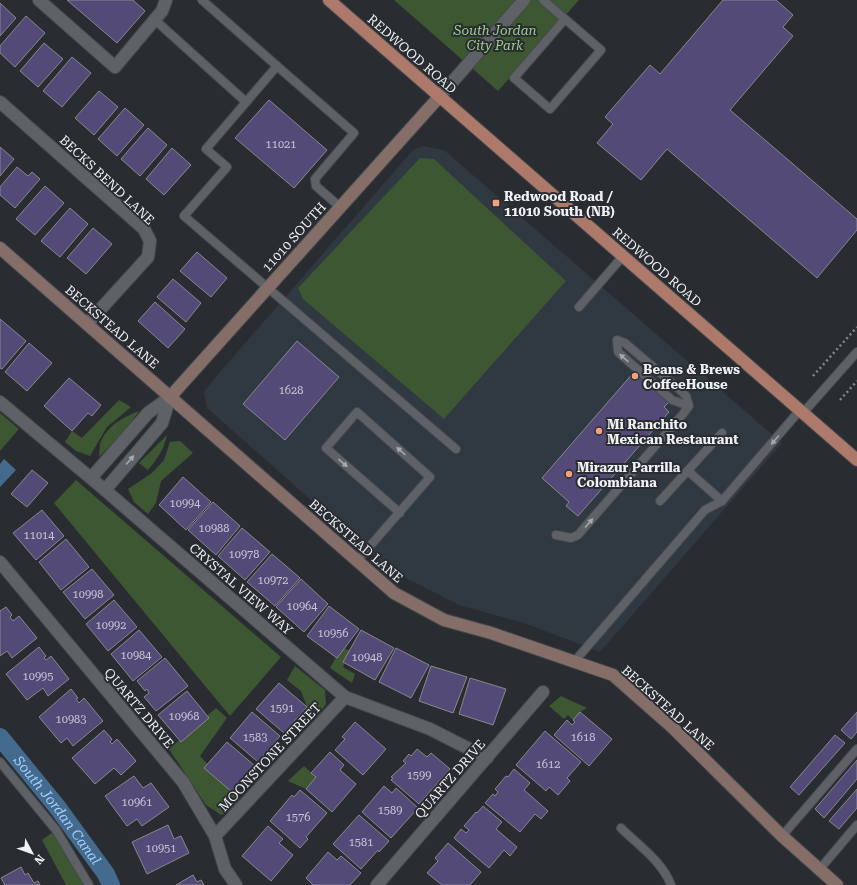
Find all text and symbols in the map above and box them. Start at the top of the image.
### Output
street label: REDWOOD ROAD [365,11,459,97]
park label: South Jordan City Park [452,23,537,53]
street label: BECKS BEND LANE [57,132,157,228]
house number: 11021 [266,138,296,151]
place label: Redwood Road / 11010 South (NB) [504,189,615,219]
marker: Redwood Road / 11010 South (NB) [491,198,501,208]
street label: 11010 SOUTH [259,199,329,275]
street label: REDWOOD ROAD [610,224,704,310]
street label: BECKSTEAD LANE [62,282,162,372]
one-way arrow [619,353,630,362]
place label: Beans & Brews CoffeeHouse [643,362,740,392]
marker: Beans & Brews CoffeeHouse [630,371,640,381]
house number: 1628 [279,384,303,397]
place label: Mi Ranchito Mexican Restaurant [607,417,739,447]
marker: Mi Ranchito Mexican Restaurant [594,426,604,436]
one-way arrow [770,434,779,445]
one-way arrow [396,447,406,456]
one-way arrow [125,455,135,465]
one-way arrow [338,459,348,468]
place label: Mirazur Parrilla Colombiana [577,460,681,490]
marker: Mirazur Parrilla Colombiana [564,469,574,479]
street label: BECKSTEAD LANE [306,496,406,586]
house number: 10994 [170,497,201,510]
one-way arrow [584,517,593,528]
house number: 10988 [199,522,229,535]
house number: 11014 [24,529,55,542]
street label: CRYSTAL VIEW WAY [186,540,296,638]
house number: 10978 [229,548,259,561]
house number: 10972 [258,574,288,587]
house number: 10998 [73,588,103,601]
house number: 10964 [287,600,318,613]
house number: 10992 [96,619,126,632]
house number: 10956 [318,627,348,640]
house number: 10984 [121,649,152,662]
house number: 10948 [352,651,382,664]
street label: BECKSTEAD LANE [619,663,717,753]
street label: QUARTZ DRIVE [101,665,177,751]
house number: 10995 [23,670,53,683]
street label: MOONSTONE STREET [216,699,324,814]
house number: 1591 [270,702,294,715]
house number: 10968 [169,710,199,723]
house number: 10983 [56,713,86,726]
house number: 1583 [243,731,267,744]
house number: 1618 [571,731,595,744]
street label: QUARTZ DRIVE [412,737,488,821]
water label: South Jordan Canal [10,752,104,867]
house number: 1612 [536,758,560,771]
house number: 1599 [407,769,431,782]
house number: 10961 [122,796,152,809]
house number: 1589 [378,804,402,817]
house number: 1576 [286,811,310,824]
north arrow [12,833,52,873]
house number: 1581 [349,836,373,849]
house number: 10951 [146,842,176,855]
text: N [31,852,47,867]

